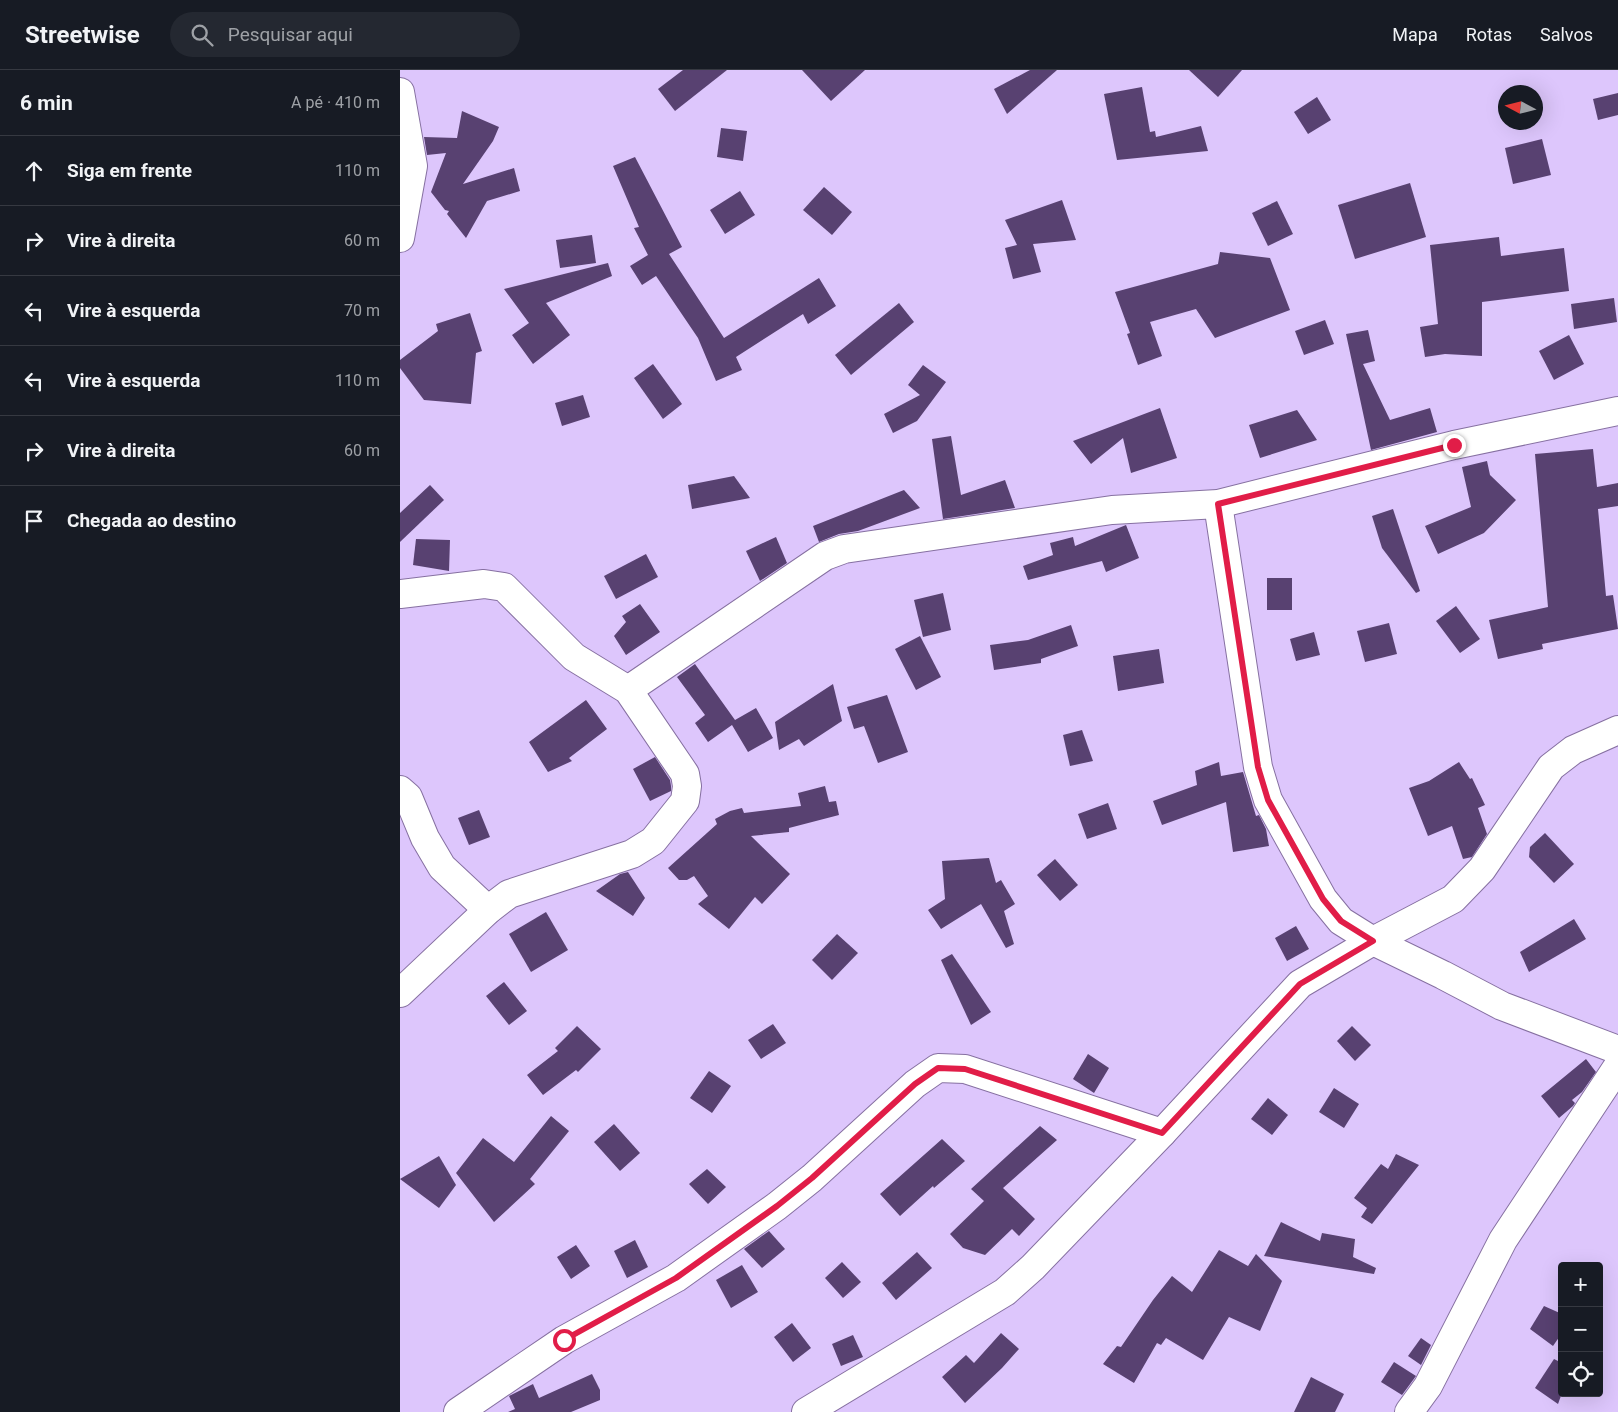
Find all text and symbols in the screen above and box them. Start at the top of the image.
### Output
search box [170,12,520,57]
text: Streetwise [25,21,140,49]
icon: search [188,21,216,49]
text: Pesquisar aqui [228,23,353,46]
text: Mapa [1392,24,1438,45]
text: Rotas [1466,24,1512,45]
text: Salvos [1540,24,1593,45]
north arrow [1498,85,1543,130]
text: 6 min [20,91,73,115]
text: A pé · 410 m [291,93,380,112]
icon: ahead [20,157,48,185]
text: Siga em frente [67,159,192,182]
text: 110 m [335,161,380,180]
icon: right [20,227,48,255]
text: Vire à direita [67,229,176,252]
text: 60 m [344,231,380,250]
icon: left [20,297,48,325]
text: Vire à esquerda [67,299,200,322]
text: 70 m [344,301,380,320]
icon: left [20,367,48,395]
text: Vire à esquerda [67,369,200,392]
text: 110 m [335,371,380,390]
route end [1443,434,1466,457]
icon: right [20,437,48,465]
text: Vire à direita [67,439,176,462]
text: 60 m [344,441,380,460]
icon: arrive [20,507,48,535]
text: Chegada ao destino [67,509,236,532]
map controls [1558,1262,1603,1397]
button: + [1558,1262,1603,1307]
button: − [1558,1307,1603,1352]
route start [553,1329,576,1352]
button: locate [1558,1352,1603,1397]

